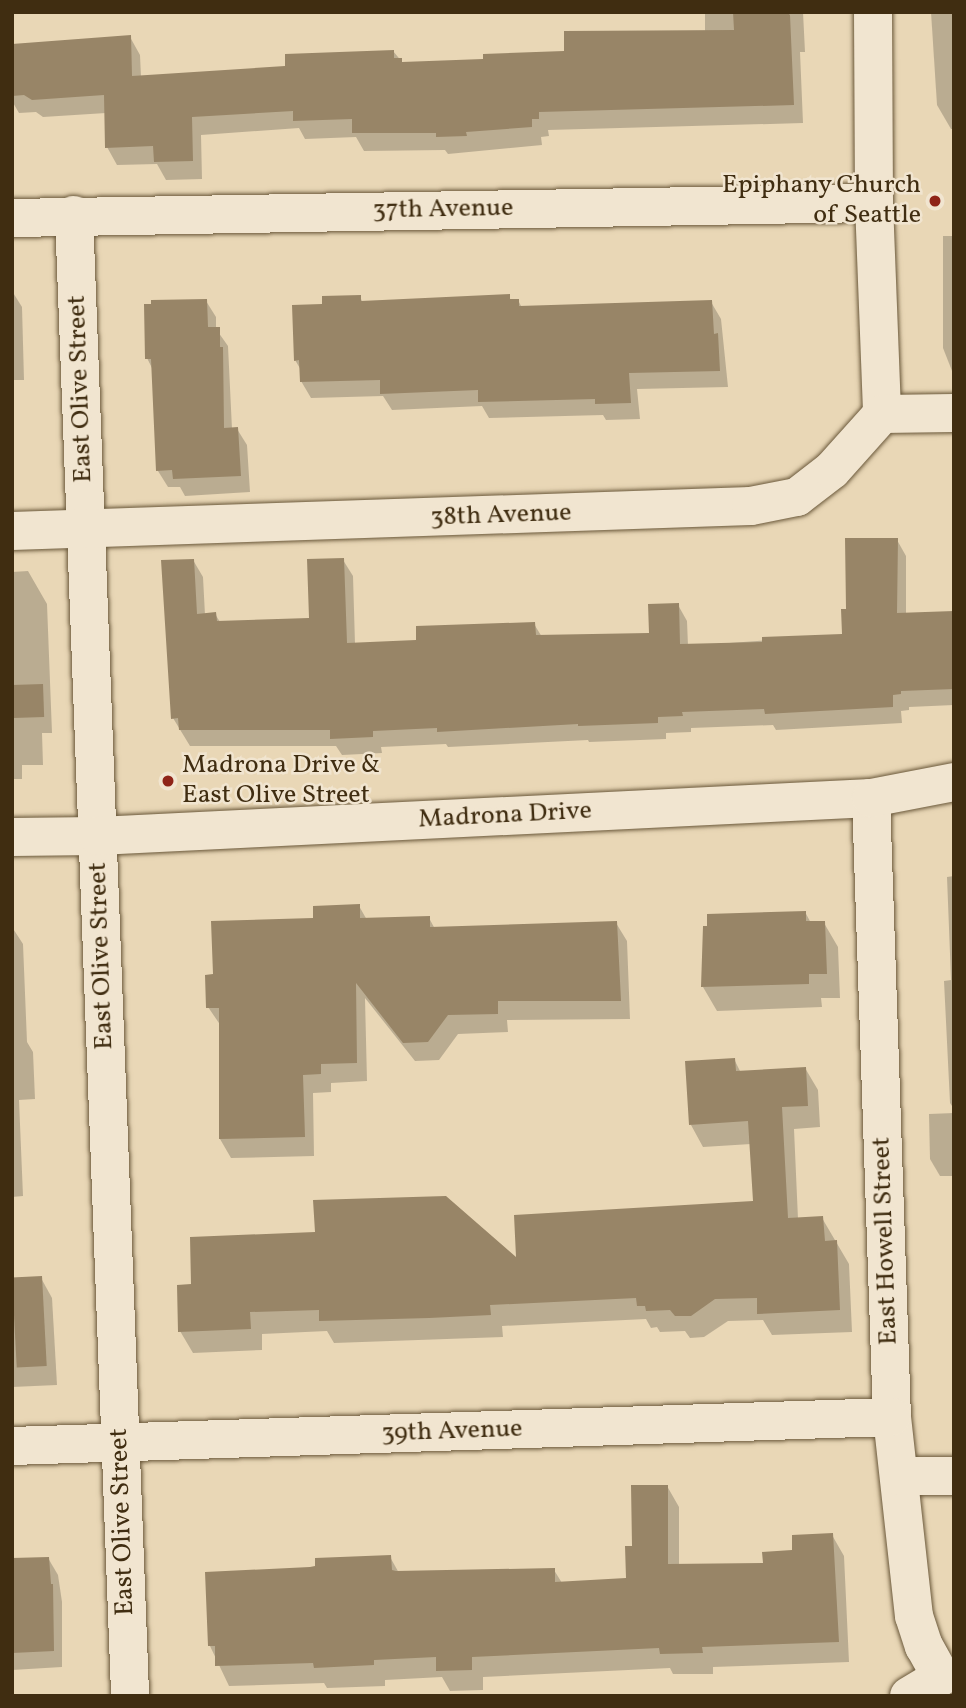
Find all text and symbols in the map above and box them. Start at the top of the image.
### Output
place label: Epiphany Church of Seattle [721,170,921,232]
street label: 37th Avenue [372,193,514,227]
marker: Epiphany Church of Seattle [927,193,943,209]
street label: East Olive Street [62,295,100,483]
street label: 38th Avenue [430,498,572,534]
place label: Madrona Drive & East Olive Street [182,750,380,812]
marker: Madrona Drive & East Olive Street [160,773,176,789]
street label: Madrona Drive [417,796,593,836]
street label: East Olive Street [83,862,121,1050]
street label: East Howell Street [867,1136,905,1346]
street label: 39th Avenue [381,1414,523,1450]
street label: East Olive Street [104,1428,142,1616]

